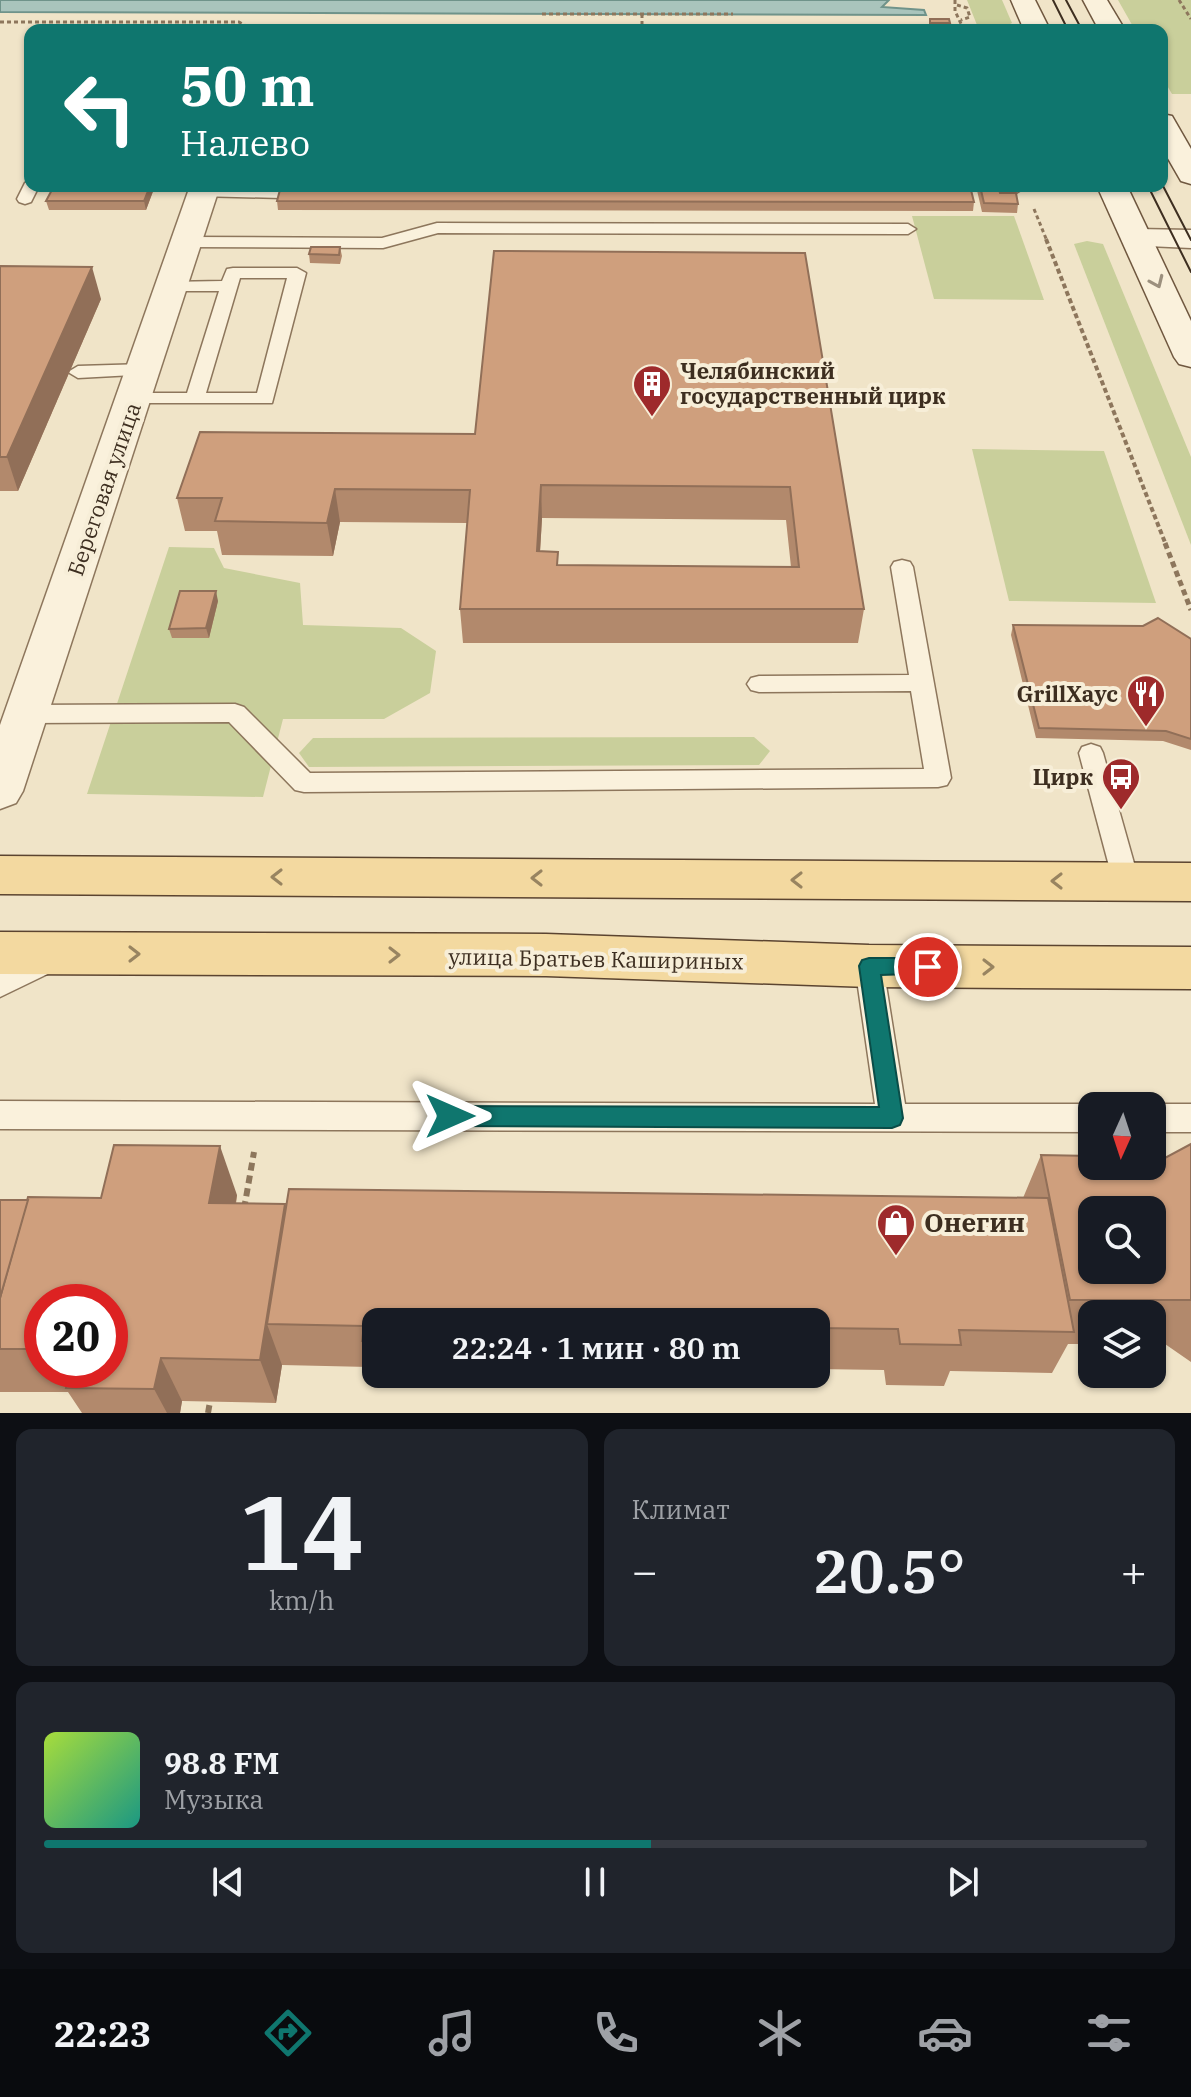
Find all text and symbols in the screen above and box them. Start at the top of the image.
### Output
text: 50 m [180,49,315,121]
icon: left [48,56,152,160]
text: Налево [180,119,310,166]
one-way arrow [1147,274,1163,288]
place label: Челябинский государственный цирк [680,356,946,410]
building icon: Челябинский государственный цирк [631,363,673,418]
street label: Береговая улица [60,398,147,579]
restaurant icon: GrillXayc [1125,673,1167,728]
place label: GrillXayc [1016,679,1118,708]
bus stop icon: Цирк [1100,756,1142,811]
place label: Цирк [1033,762,1093,791]
one-way arrow [270,868,283,886]
one-way arrow [530,869,543,887]
one-way arrow [790,871,803,889]
one-way arrow [1050,872,1063,890]
pin [894,933,962,1001]
street label: улица Братьев Кашириных [448,941,744,976]
one-way arrow [128,945,141,963]
icon: arrive [906,945,950,989]
one-way arrow [388,946,401,963]
one-way arrow [982,958,995,976]
position arrow [408,1074,492,1158]
north arrow [1078,1092,1166,1180]
map controls [1078,1092,1166,1388]
button: search [1078,1196,1166,1284]
shop icon: Онегин [875,1202,917,1257]
place label: Онегин [924,1205,1025,1239]
speed limit sign: 20 [24,1284,128,1388]
button: layers [1078,1300,1166,1388]
text: 22:24 · 1 мин · 80 m [451,1328,741,1367]
text: 14 [239,1463,364,1599]
text: Климат [632,1492,730,1526]
text: 20.5° [813,1531,966,1610]
text: − [632,1542,658,1599]
text: + [1121,1542,1147,1599]
text: km/h [269,1583,335,1617]
text: 98.8 FM [164,1743,279,1782]
text: Музыка [164,1782,264,1816]
icon: previous [206,1860,250,1904]
icon: pause [573,1860,617,1904]
icon: next [941,1860,985,1904]
icon: directions [260,2005,316,2061]
icon: music [424,2005,480,2061]
icon: phone [588,2005,644,2061]
icon: climate [752,2005,808,2061]
icon: car [917,2005,973,2061]
icon: filters [1081,2005,1137,2061]
text: 22:23 [54,2010,151,2057]

